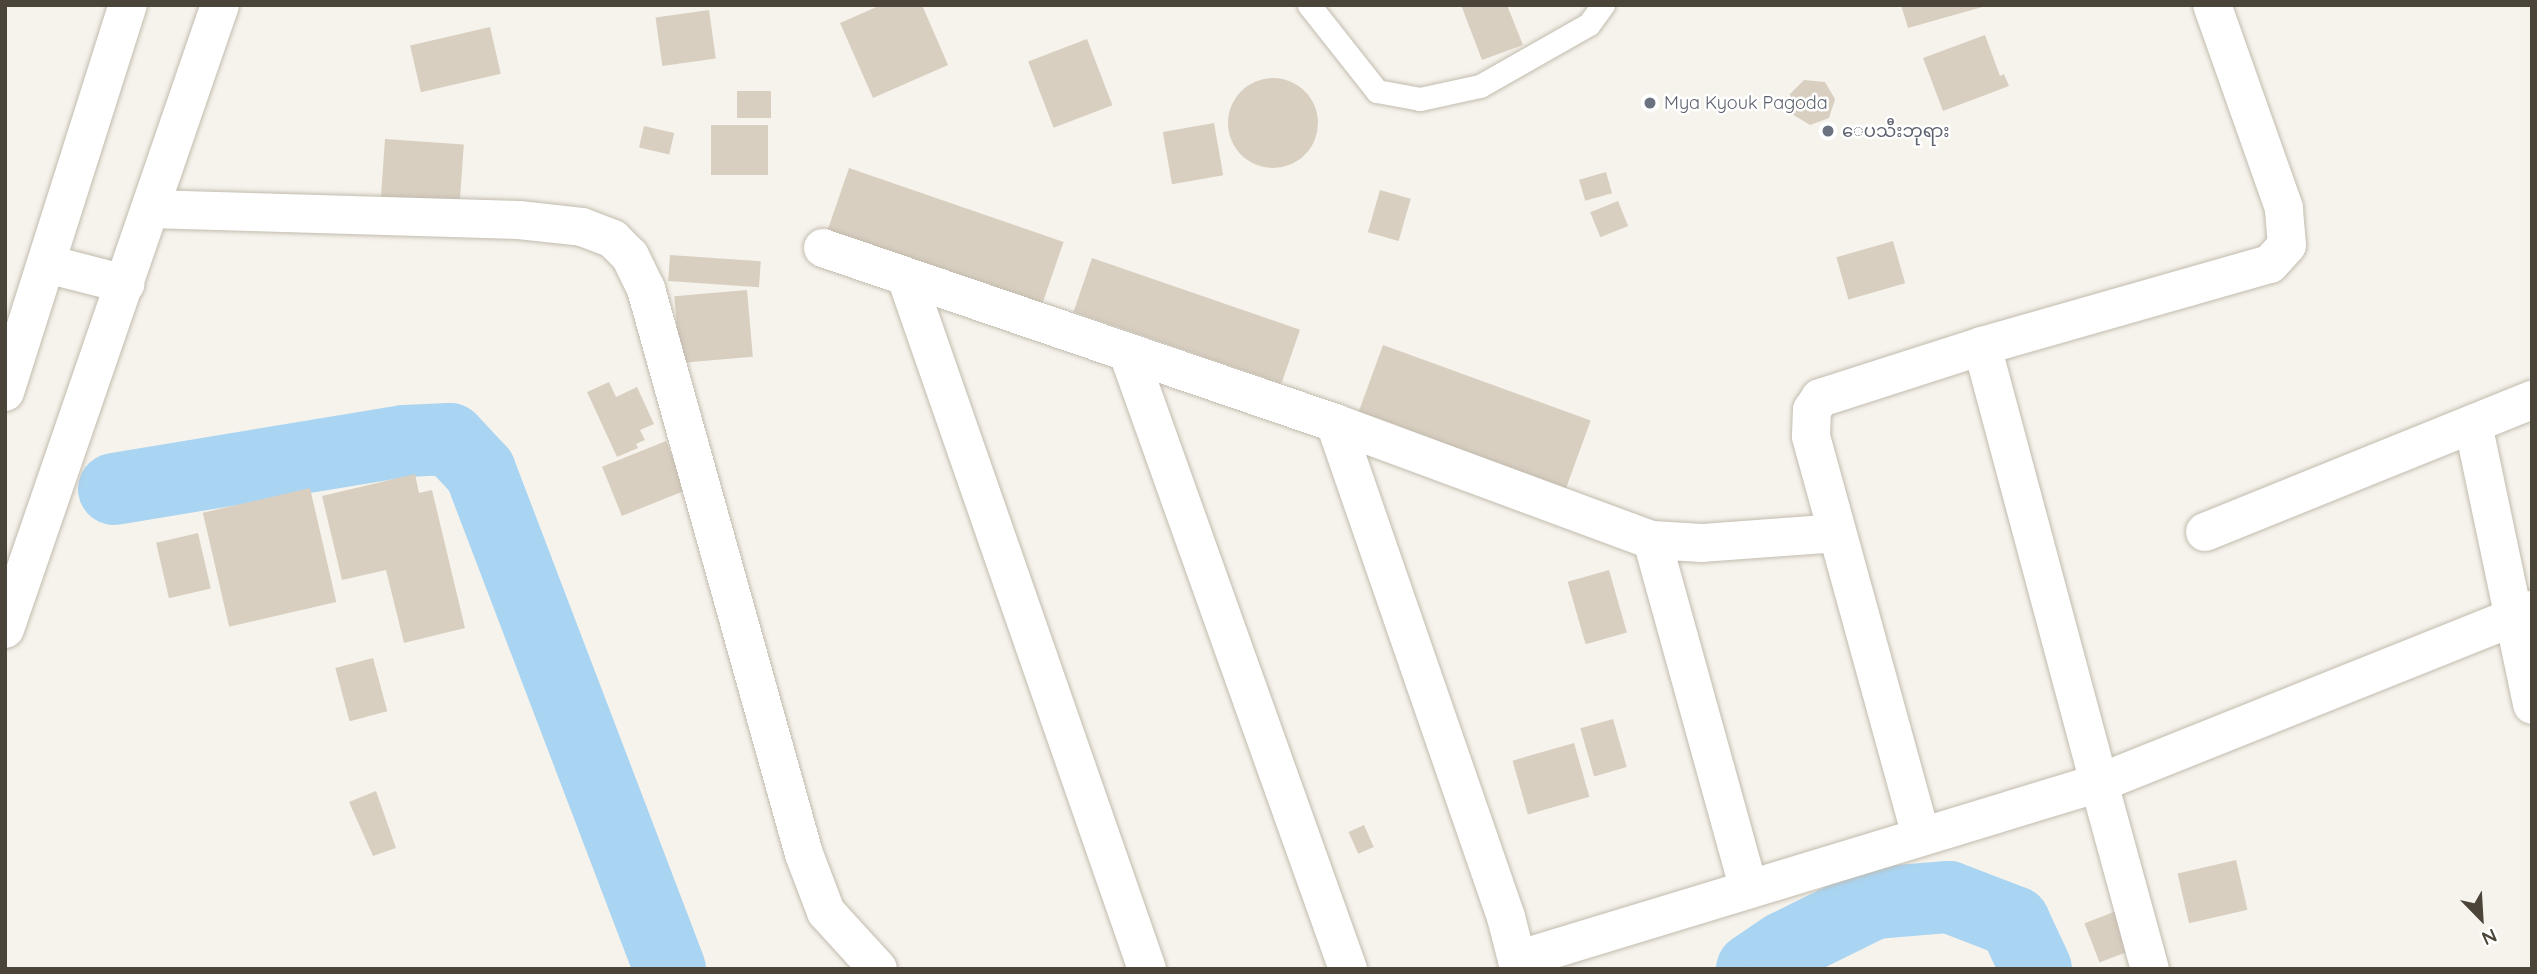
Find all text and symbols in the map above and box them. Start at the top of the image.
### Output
place label: Mya Kyouk Pagoda [1664,92,1828,114]
marker: Mya Kyouk Pagoda [1642,95,1658,111]
place label: ေပသီးဘုရား [1842,120,1950,142]
marker: ေပသီးဘုရား [1820,123,1836,139]
north arrow [2446,883,2516,953]
text: N [2478,923,2501,951]

